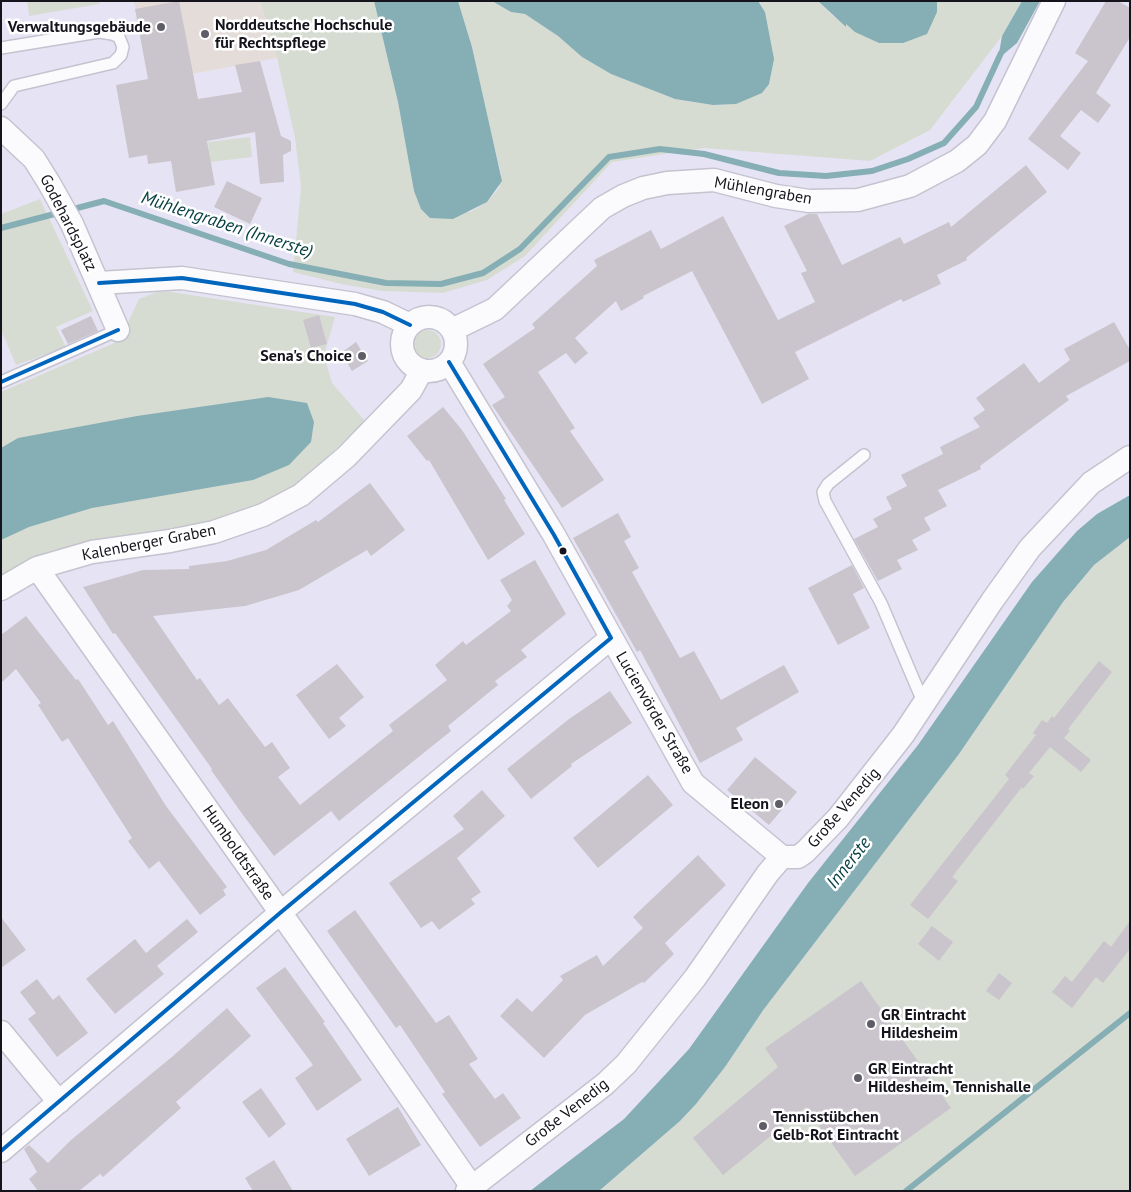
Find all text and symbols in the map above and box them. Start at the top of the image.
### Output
place label: Norddeutsche Hochschule für Rechtspflege [215,15,392,53]
place label: Verwaltungsgebäude [8,17,151,37]
marker: Verwaltungsgebäude [155,21,167,33]
marker: Norddeutsche Hochschule für Rechtspflege [199,28,211,40]
street label: Godehardsplatz [35,171,101,275]
street label: Mühlengraben [713,173,813,209]
water label: Mühlengraben (Innerste) [138,187,316,263]
place label: Sena's Choice [260,346,352,366]
marker: Sena's Choice [356,350,368,362]
street label: Kalenberger Graben [80,521,218,565]
unlabelled marker [558,546,568,556]
street label: Lucienvörder Straße [611,649,697,777]
street label: Große Venedig [804,764,884,852]
place label: Eleon [731,794,769,814]
marker: Eleon [773,798,785,810]
street label: Humboldtstraße [198,802,278,904]
water label: Innerste [822,833,876,893]
place label: GR Eintracht Hildesheim [881,1005,966,1043]
marker: GR Eintracht Hildesheim [865,1018,877,1030]
place label: GR Eintracht Hildesheim, Tennishalle [868,1059,1031,1097]
marker: GR Eintracht Hildesheim, Tennishalle [852,1072,864,1084]
street label: Große Venedig [522,1075,612,1151]
place label: Tennisstübchen Gelb-Rot Eintracht [773,1107,899,1145]
marker: Tennisstübchen Gelb-Rot Eintracht [757,1120,769,1132]

